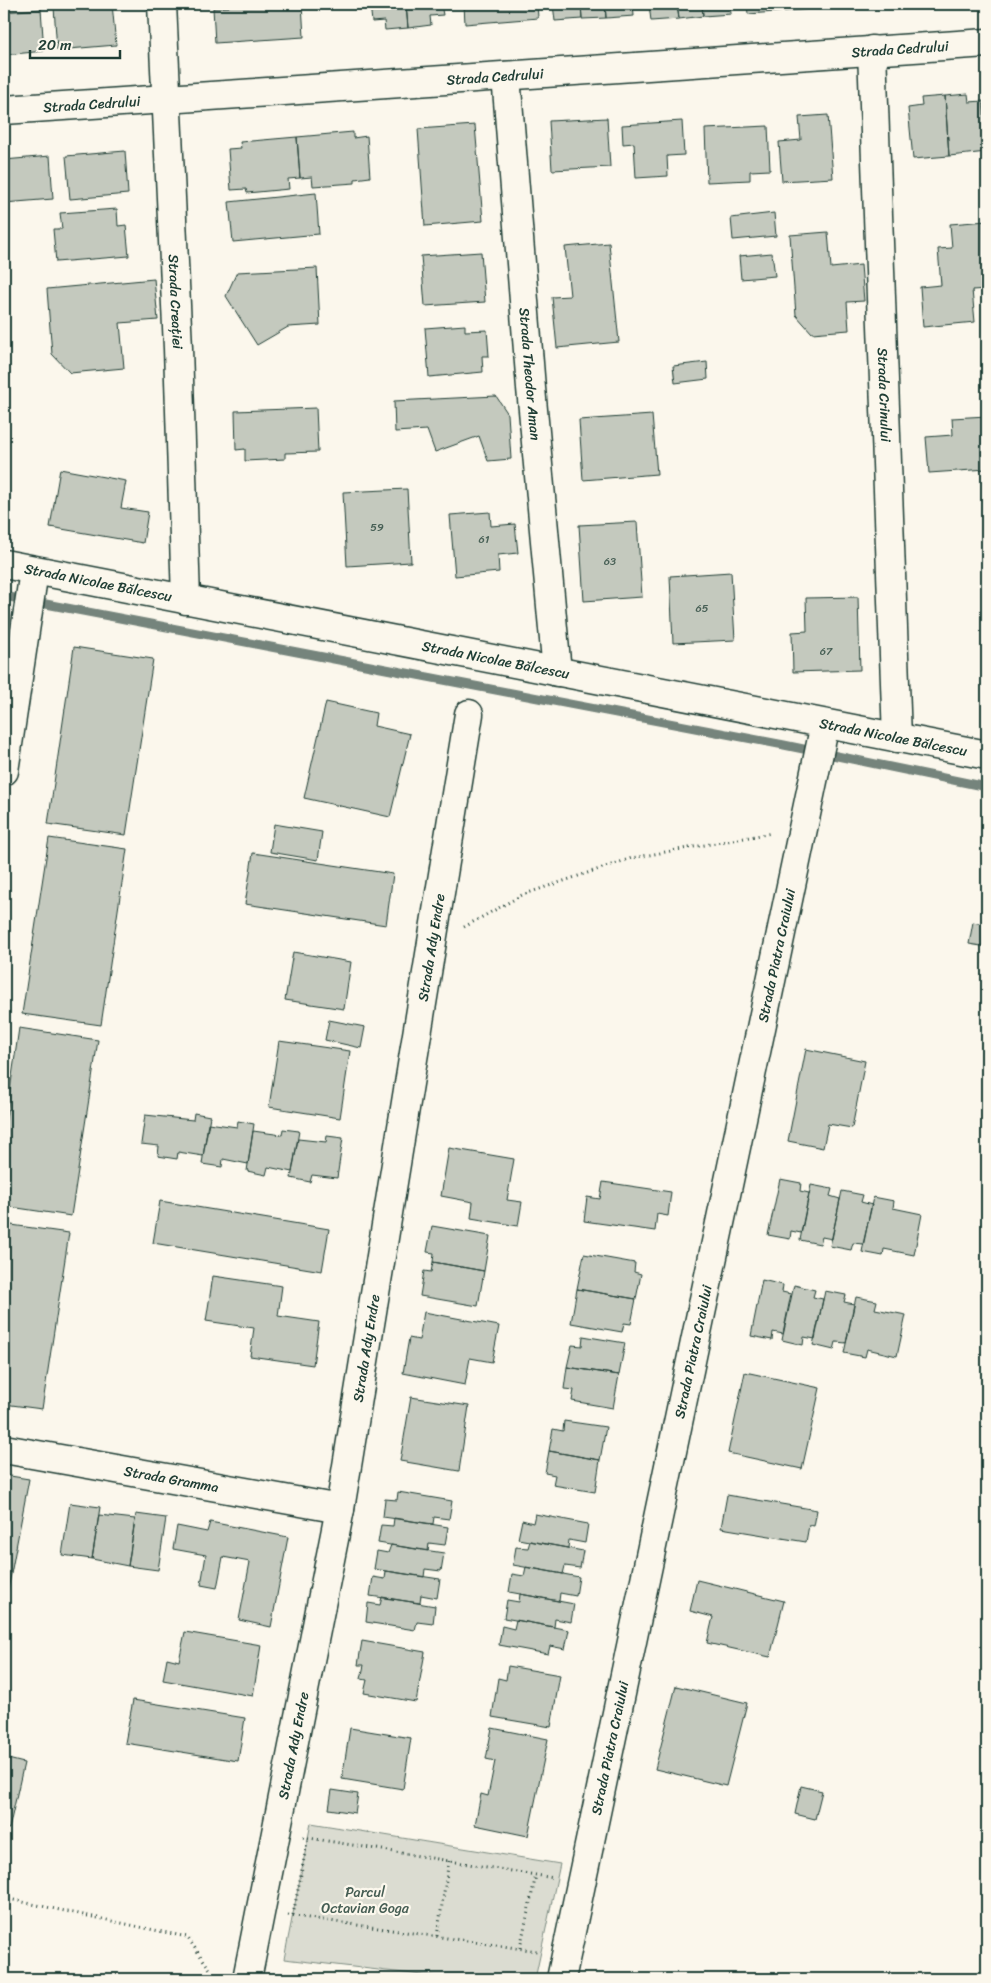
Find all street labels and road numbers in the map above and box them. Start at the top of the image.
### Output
street label: Strada Cedrului [851,34,950,65]
street label: Strada Cedrului [446,61,545,93]
street label: Strada Cedrului [42,89,142,120]
street label: Strada Creației [161,254,190,351]
street label: Strada Theodor Aman [512,307,548,442]
street label: Strada Crinului [870,347,898,444]
street label: Strada Nicolae Bălcescu [22,556,175,609]
street label: Strada Nicolae Bălcescu [420,633,572,687]
street label: Strada Nicolae Bălcescu [817,711,970,764]
street label: Strada Piatra Craiului [751,885,803,1025]
street label: Strada Ady Endre [411,892,453,1003]
street label: Strada Piatra Craiului [667,1282,720,1421]
street label: Strada Ady Endre [346,1292,388,1404]
street label: Strada Gramma [122,1459,221,1500]
street label: Strada Piatra Craiului [584,1678,637,1817]
street label: Strada Ady Endre [271,1690,317,1802]

